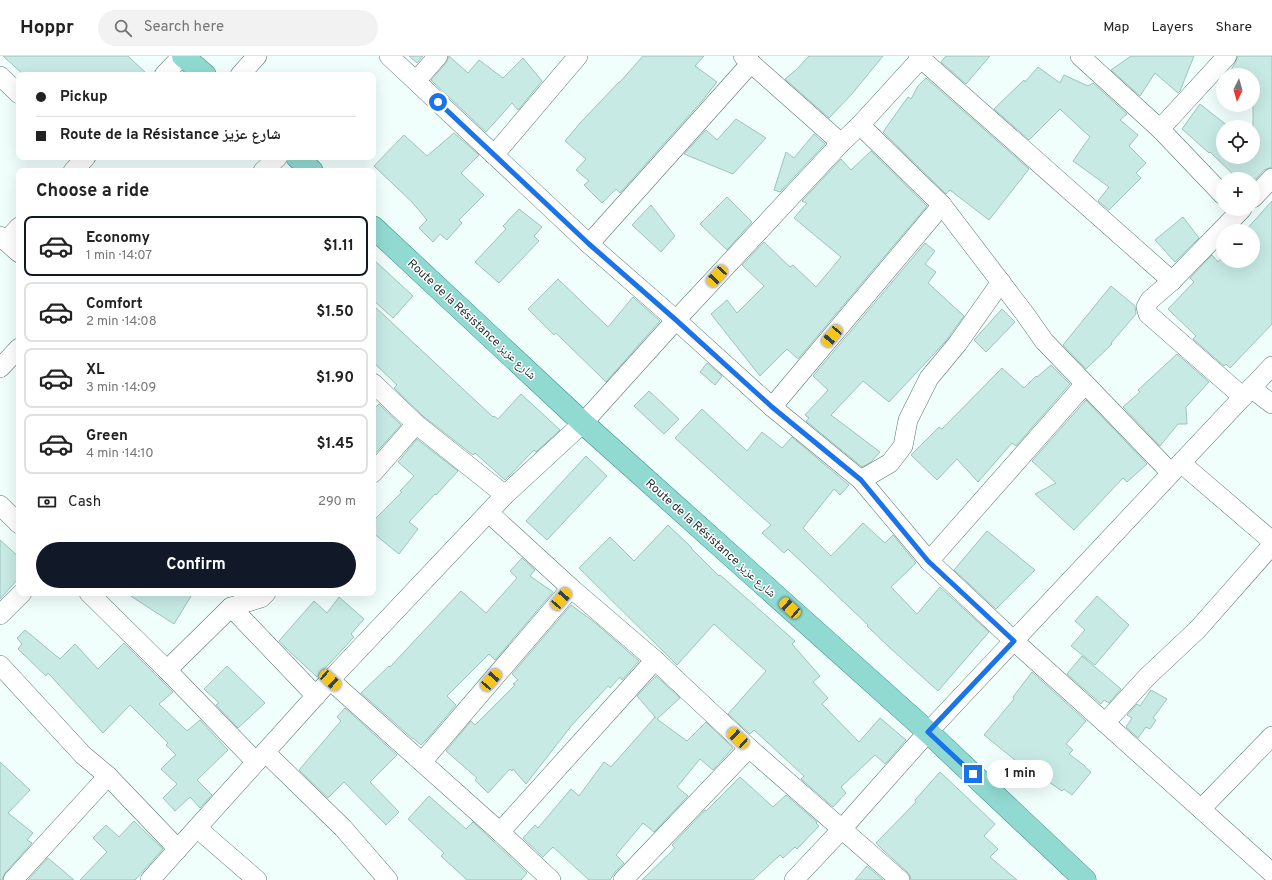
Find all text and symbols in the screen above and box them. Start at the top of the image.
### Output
search box [98,10,378,46]
text: Hoppr [20,16,74,40]
icon: search [112,17,134,39]
text: Search here [144,18,224,37]
text: Map [1103,19,1129,36]
text: Layers [1151,19,1193,36]
text: Share [1215,19,1252,36]
north arrow [1216,68,1260,112]
map controls [1216,68,1260,268]
text: Pickup [60,88,108,107]
route start [429,93,447,111]
button: locate [1216,120,1260,164]
text: Route de la Résistance شارع عزيز [60,126,281,145]
button: + [1216,172,1260,216]
text: Choose a ride [36,180,149,203]
button: − [1216,224,1260,268]
icon: car [38,228,74,264]
text: Economy [86,229,150,248]
text: $1.11 [323,237,354,256]
text: 1 min · 14:07 [86,248,152,264]
street label: Route de la Résistance شارع عزيز [404,256,539,384]
car [704,263,730,289]
icon: car [38,294,74,330]
text: Comfort [86,295,143,314]
text: $1.50 [316,303,354,322]
text: 2 min · 14:08 [86,314,157,330]
car [820,323,844,349]
icon: car [38,360,74,396]
text: XL [86,361,104,380]
text: $1.90 [316,369,354,388]
text: 3 min · 14:09 [86,380,156,396]
icon: car [38,426,74,462]
text: Green [86,427,128,446]
text: $1.45 [316,435,354,454]
text: 4 min · 14:10 [86,446,154,462]
street label: Route de la Résistance شارع عزيز [642,476,779,602]
icon: cash [36,491,58,513]
text: Cash [68,493,101,512]
text: 290 m [318,494,356,510]
button: Confirm [36,542,356,588]
car [549,586,573,612]
car [777,596,803,620]
car [479,667,503,693]
car [317,668,343,692]
car [725,725,751,751]
callout: 1 min [987,760,1053,788]
route end [964,765,982,783]
text: 1 min [1004,766,1036,782]

